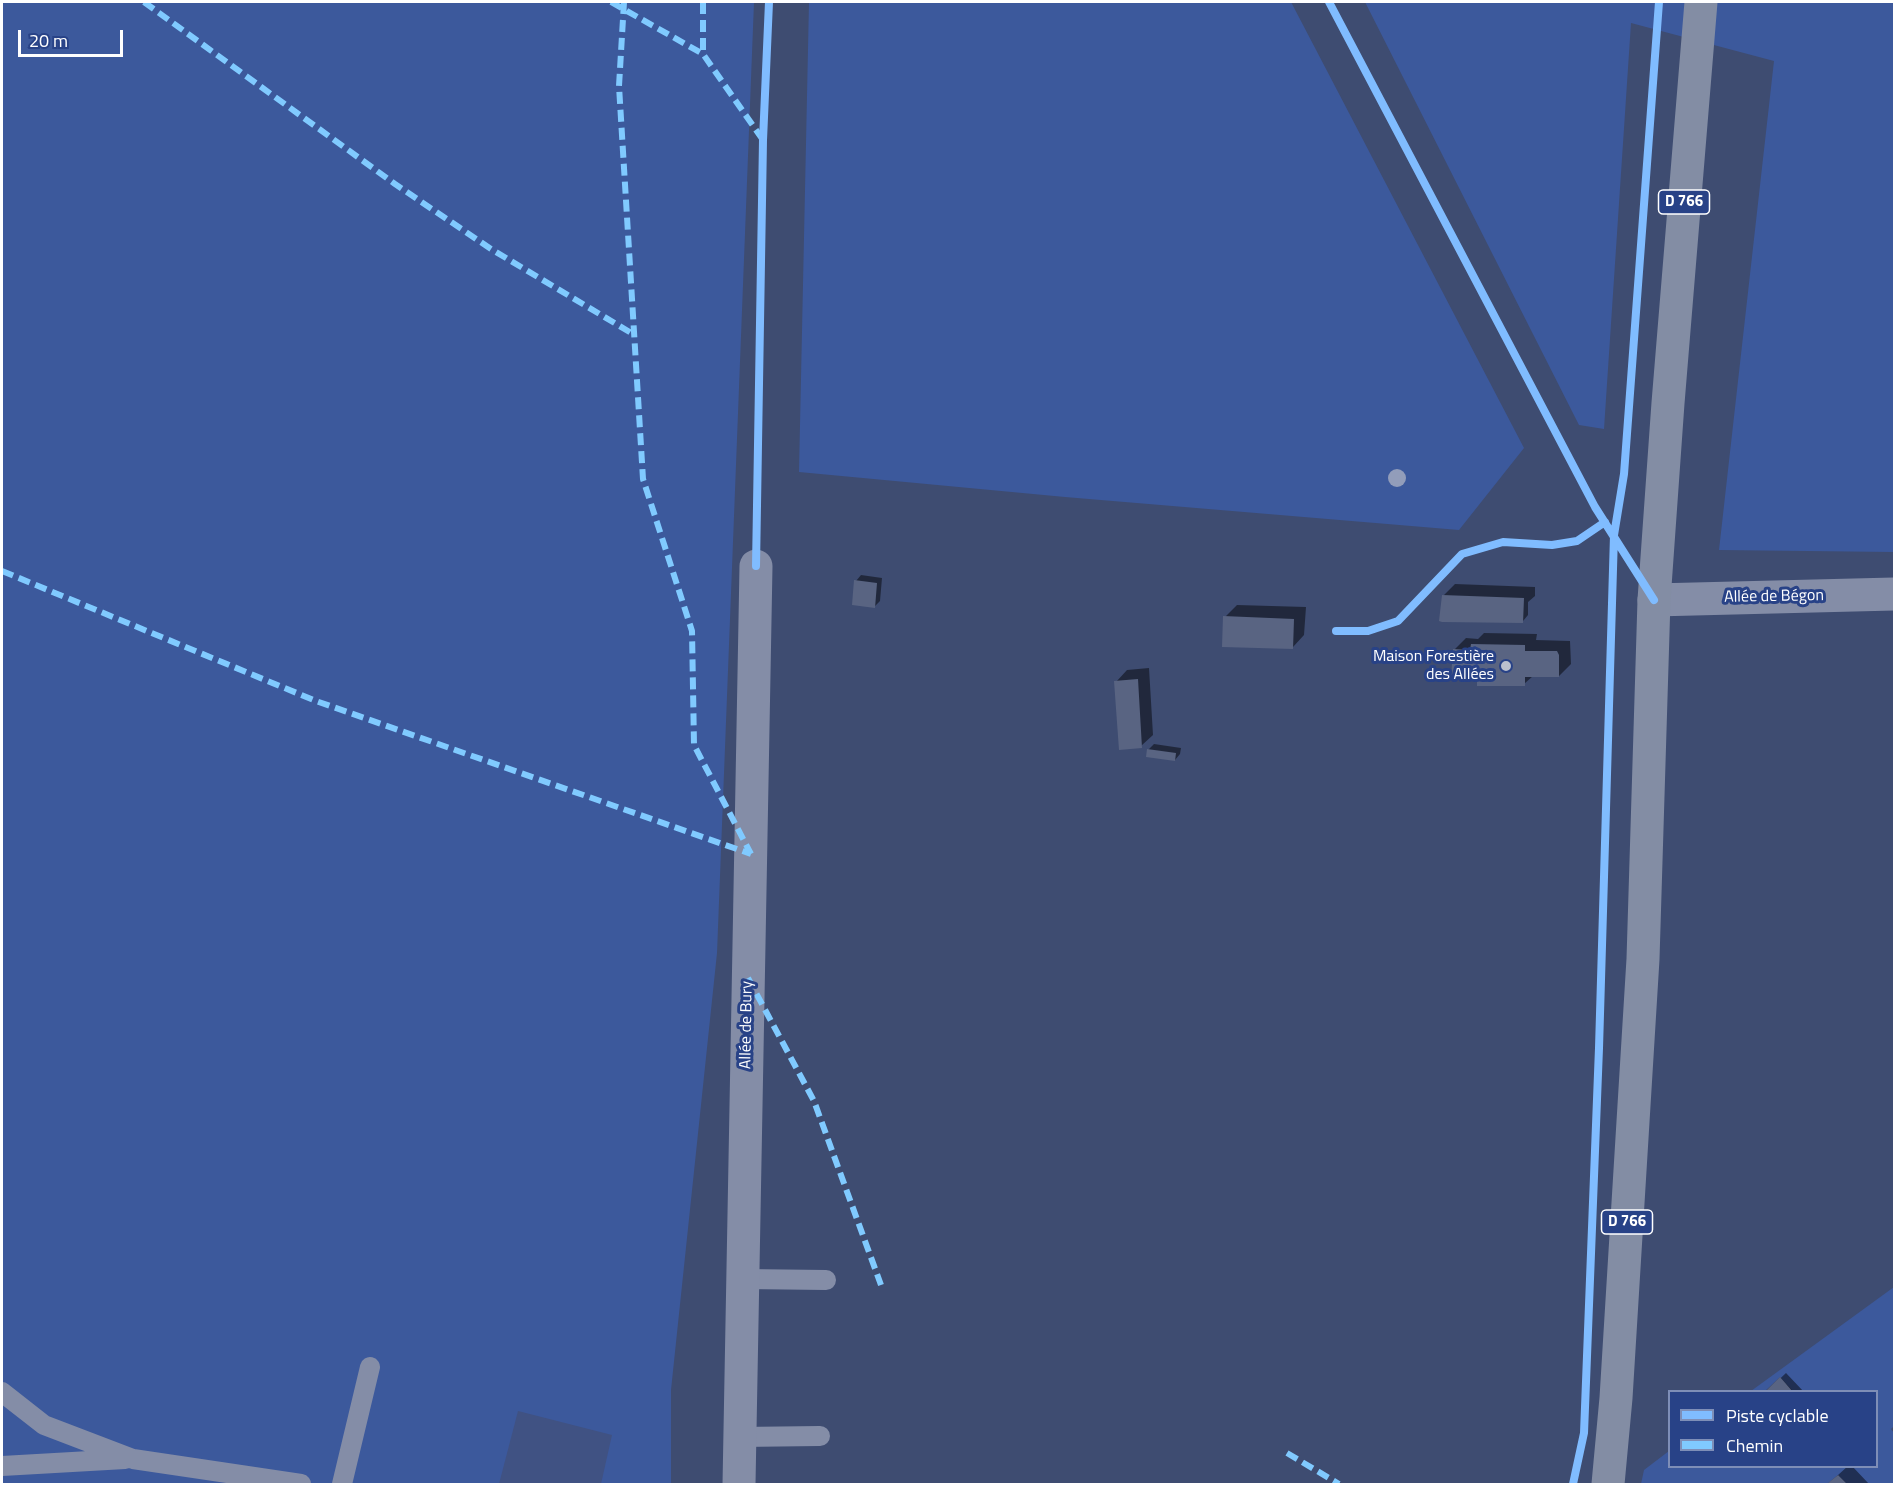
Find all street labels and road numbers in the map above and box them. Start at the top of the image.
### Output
road number: D 766 [1658,190,1710,214]
street label: Allée de Bégon [1724,587,1824,607]
street label: Allée de Bury [737,981,757,1069]
road number: D 766 [1602,1210,1652,1234]

